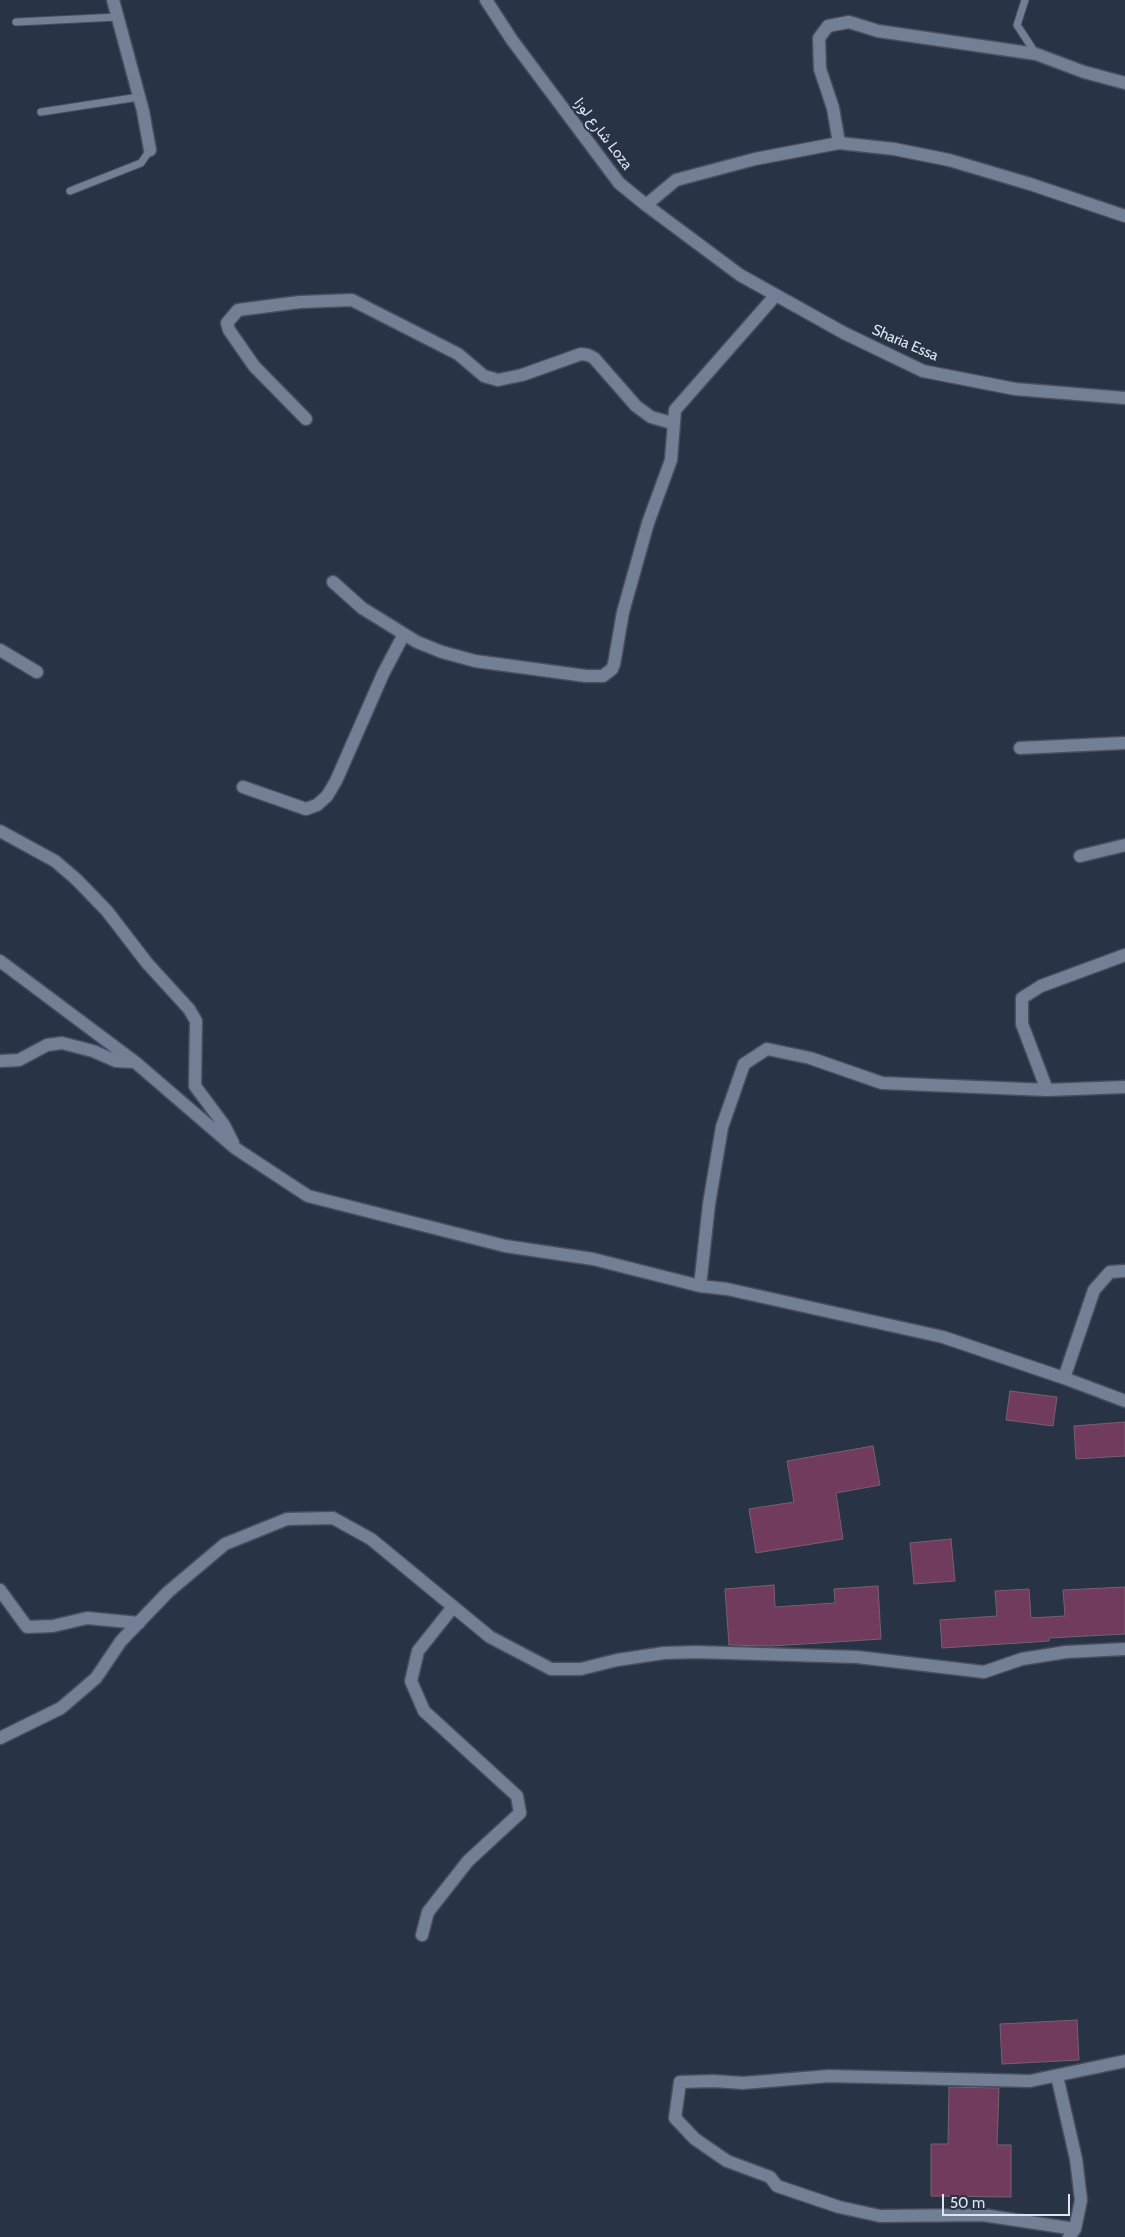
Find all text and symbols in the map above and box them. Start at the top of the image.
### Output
street label: شارع لوزا Loza [570,95,636,173]
street label: Sharia Essa [869,321,941,365]
scale bar [945,2184,1072,2216]
text: 50 m [950,2194,985,2212]

